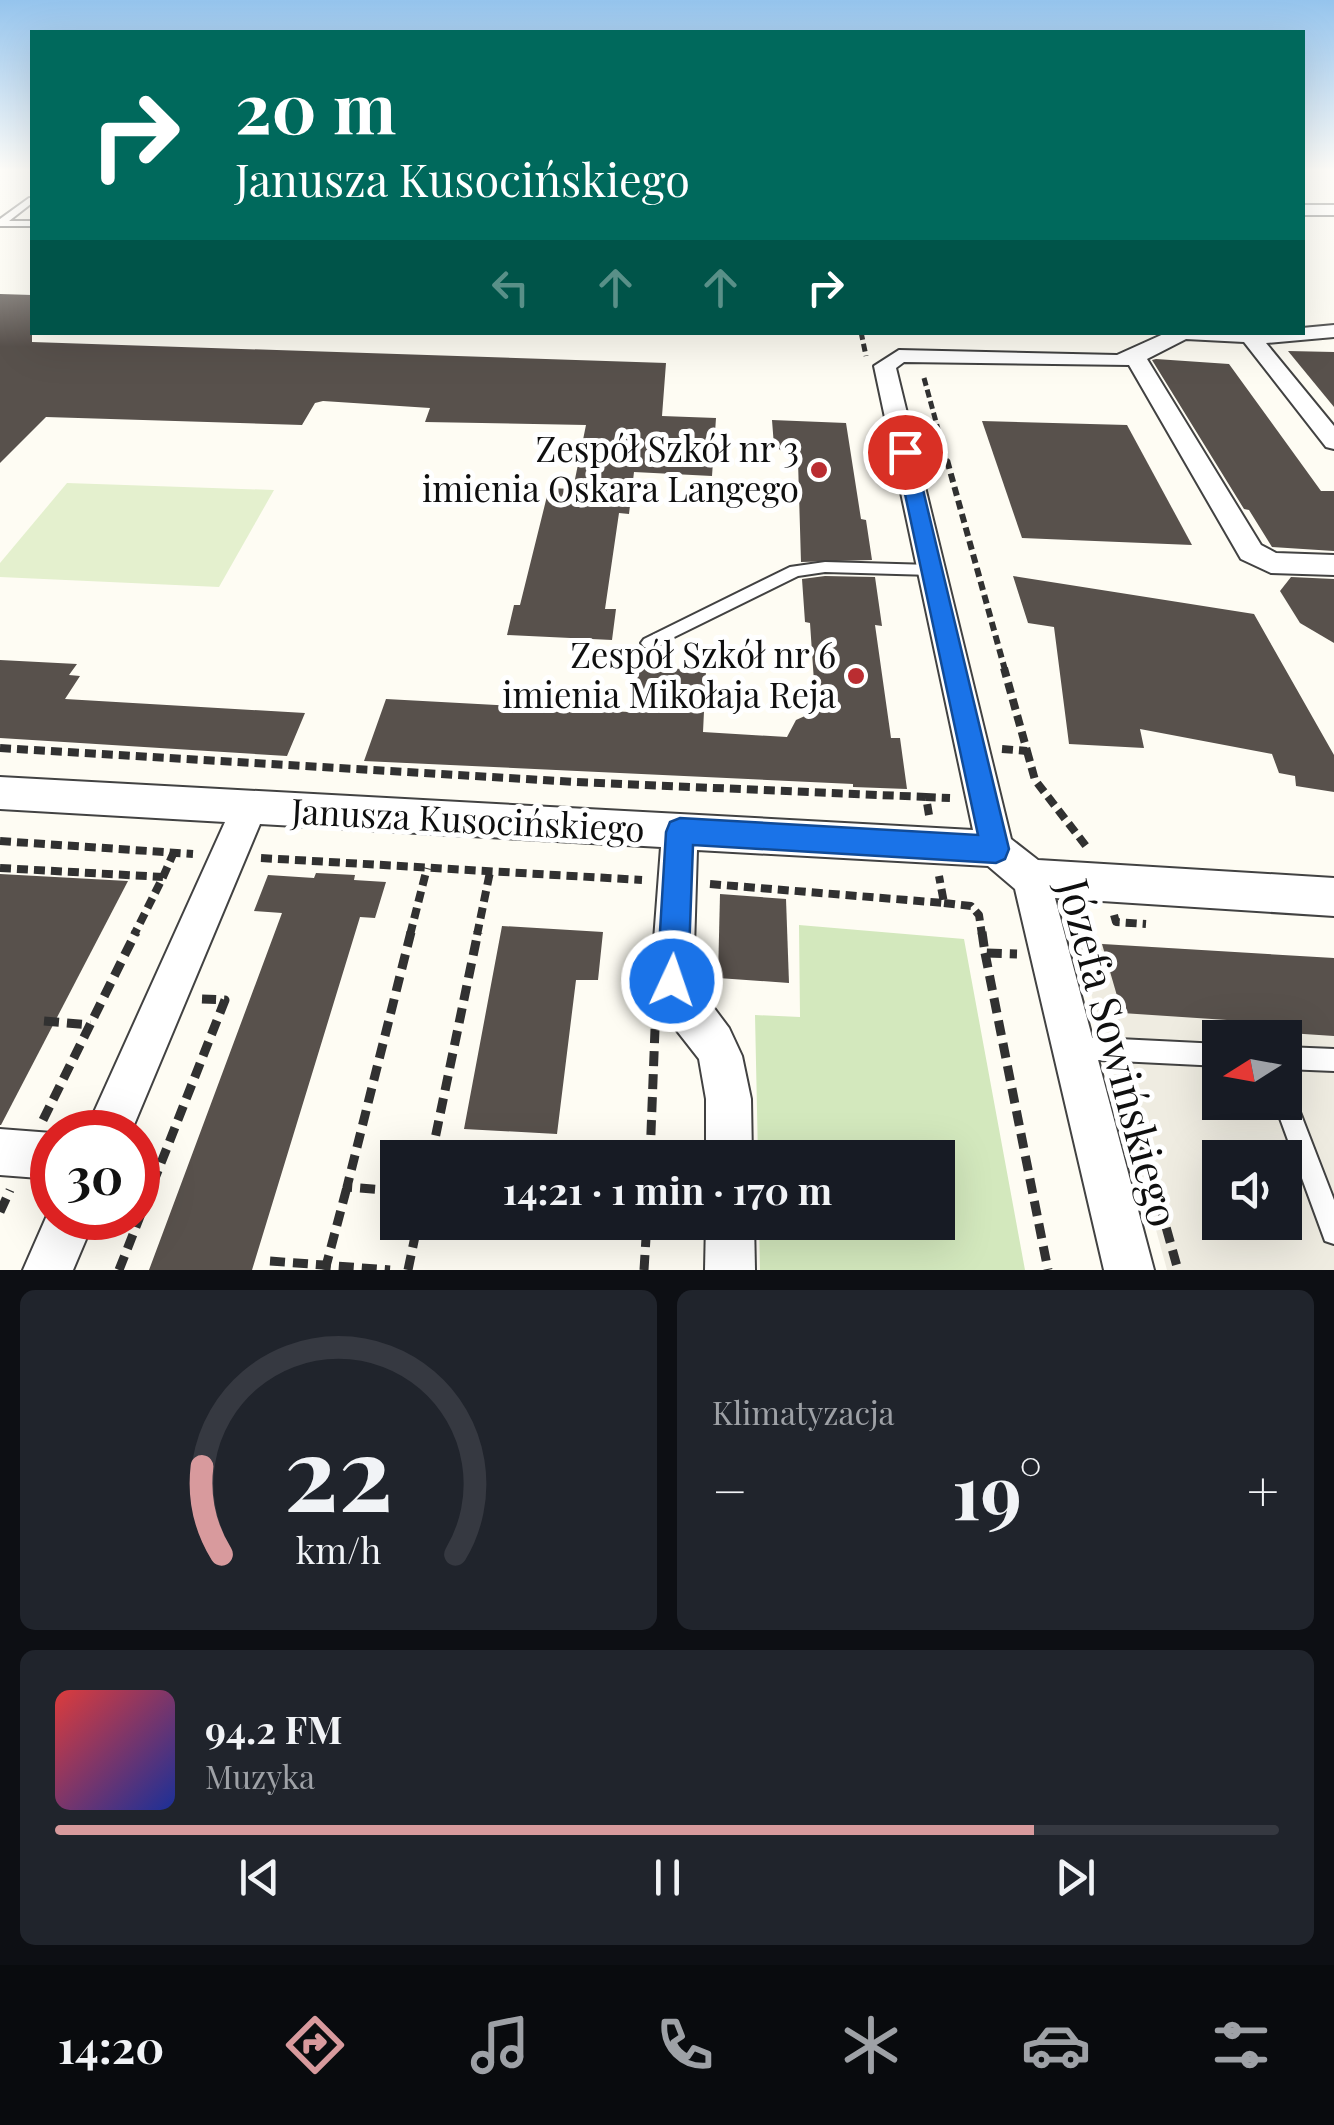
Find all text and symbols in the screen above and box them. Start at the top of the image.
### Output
text: 20 m [235,58,396,152]
icon: right [70,70,200,200]
text: Janusza Kusocińskiego [235,148,690,208]
icon: left [483,260,538,315]
icon: ahead [588,260,643,315]
icon: ahead [693,260,748,315]
icon: right [798,260,853,315]
pin [863,410,948,495]
place label: Zespół Szkół nr 3 imienia Oskara Langego [422,424,799,511]
icon: arrive [878,425,933,480]
marker: Zespół Szkół nr 3 imienia Oskara Langego [808,459,830,481]
place label: Zespół Szkół nr 6 imienia Mikołaja Reja [502,630,837,717]
marker: Zespół Szkół nr 6 imienia Mikołaja Reja [845,665,867,687]
street label: Janusza Kusocińskiego [289,786,646,851]
street label: Józefa Sowińskiego [1046,872,1193,1232]
position arrow [620,929,724,1033]
north arrow [1202,1020,1302,1120]
map controls [1202,1020,1302,1240]
speed limit sign: 30 [30,1110,160,1240]
button: sound [1202,1140,1302,1240]
text: 14:21 · 1 min · 170 m [503,1164,832,1215]
text: Klimatyzacja [712,1390,895,1433]
text: 22 [284,1399,393,1538]
text: 19° [952,1439,1042,1539]
text: − [712,1452,748,1526]
text: + [1247,1452,1279,1526]
text: km/h [296,1525,381,1573]
text: 94.2 FM [205,1703,342,1754]
text: Muzyka [205,1754,315,1797]
icon: previous [232,1850,287,1905]
icon: pause [640,1850,695,1905]
icon: next [1048,1850,1103,1905]
icon: directions [280,2010,350,2080]
icon: music [465,2010,535,2080]
icon: phone [650,2010,720,2080]
icon: climate [836,2010,906,2080]
icon: car [1021,2010,1091,2080]
icon: filters [1206,2010,1276,2080]
text: 14:20 [58,2015,164,2075]

